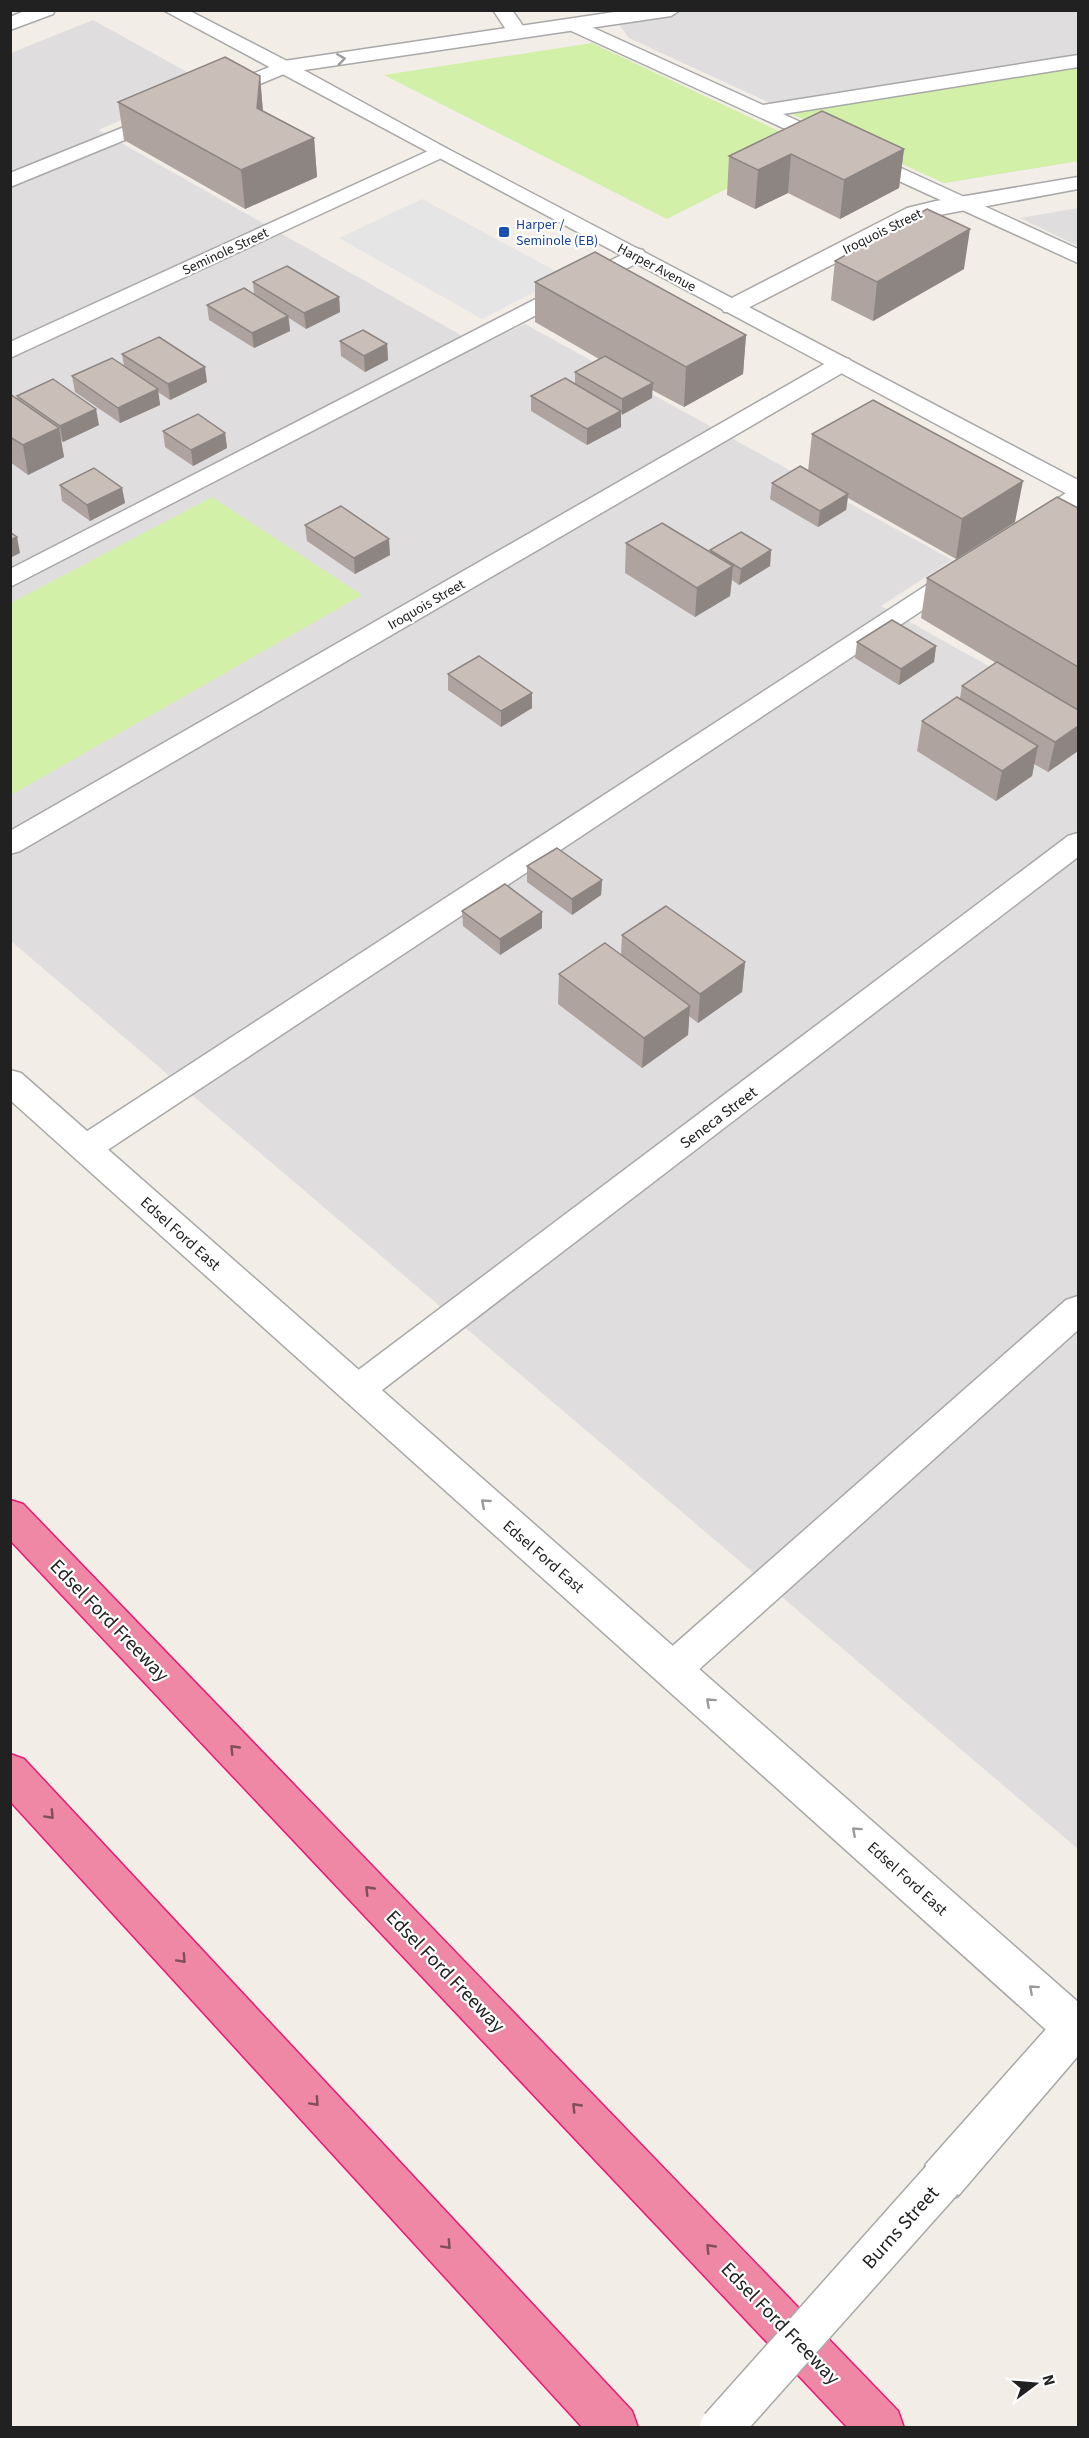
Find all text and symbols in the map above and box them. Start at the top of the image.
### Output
one-way arrow [337,53,346,65]
street label: Iroquois Street [839,204,926,260]
place label: Harper / Seminole (EB) [516,215,598,251]
street label: Seminole Street [179,223,272,281]
marker: Harper / Seminole (EB) [497,225,511,239]
street label: Harper Avenue [614,239,699,297]
street label: Iroquois Street [384,575,469,635]
street label: Seneca Street [675,1081,762,1154]
street label: Edsel Ford East [135,1192,226,1276]
one-way arrow [481,1499,492,1510]
street label: Edsel Ford East [498,1515,589,1599]
street label: Edsel Ford Freeway [43,1553,176,1689]
one-way arrow [706,1698,717,1709]
one-way arrow [230,1746,241,1756]
one-way arrow [43,1808,54,1819]
one-way arrow [852,1827,862,1838]
street label: Edsel Ford East [862,1837,953,1921]
one-way arrow [365,1887,376,1898]
street label: Edsel Ford Freeway [379,1904,512,2040]
one-way arrow [175,1952,186,1962]
one-way arrow [1029,1985,1039,1996]
one-way arrow [307,2095,318,2106]
one-way arrow [572,2104,583,2115]
street label: Burns Street [856,2180,946,2275]
one-way arrow [440,2238,451,2249]
one-way arrow [706,2245,717,2255]
street label: Edsel Ford Freeway [714,2256,847,2392]
north arrow [1005,2354,1065,2414]
text: N [1036,2372,1060,2388]

